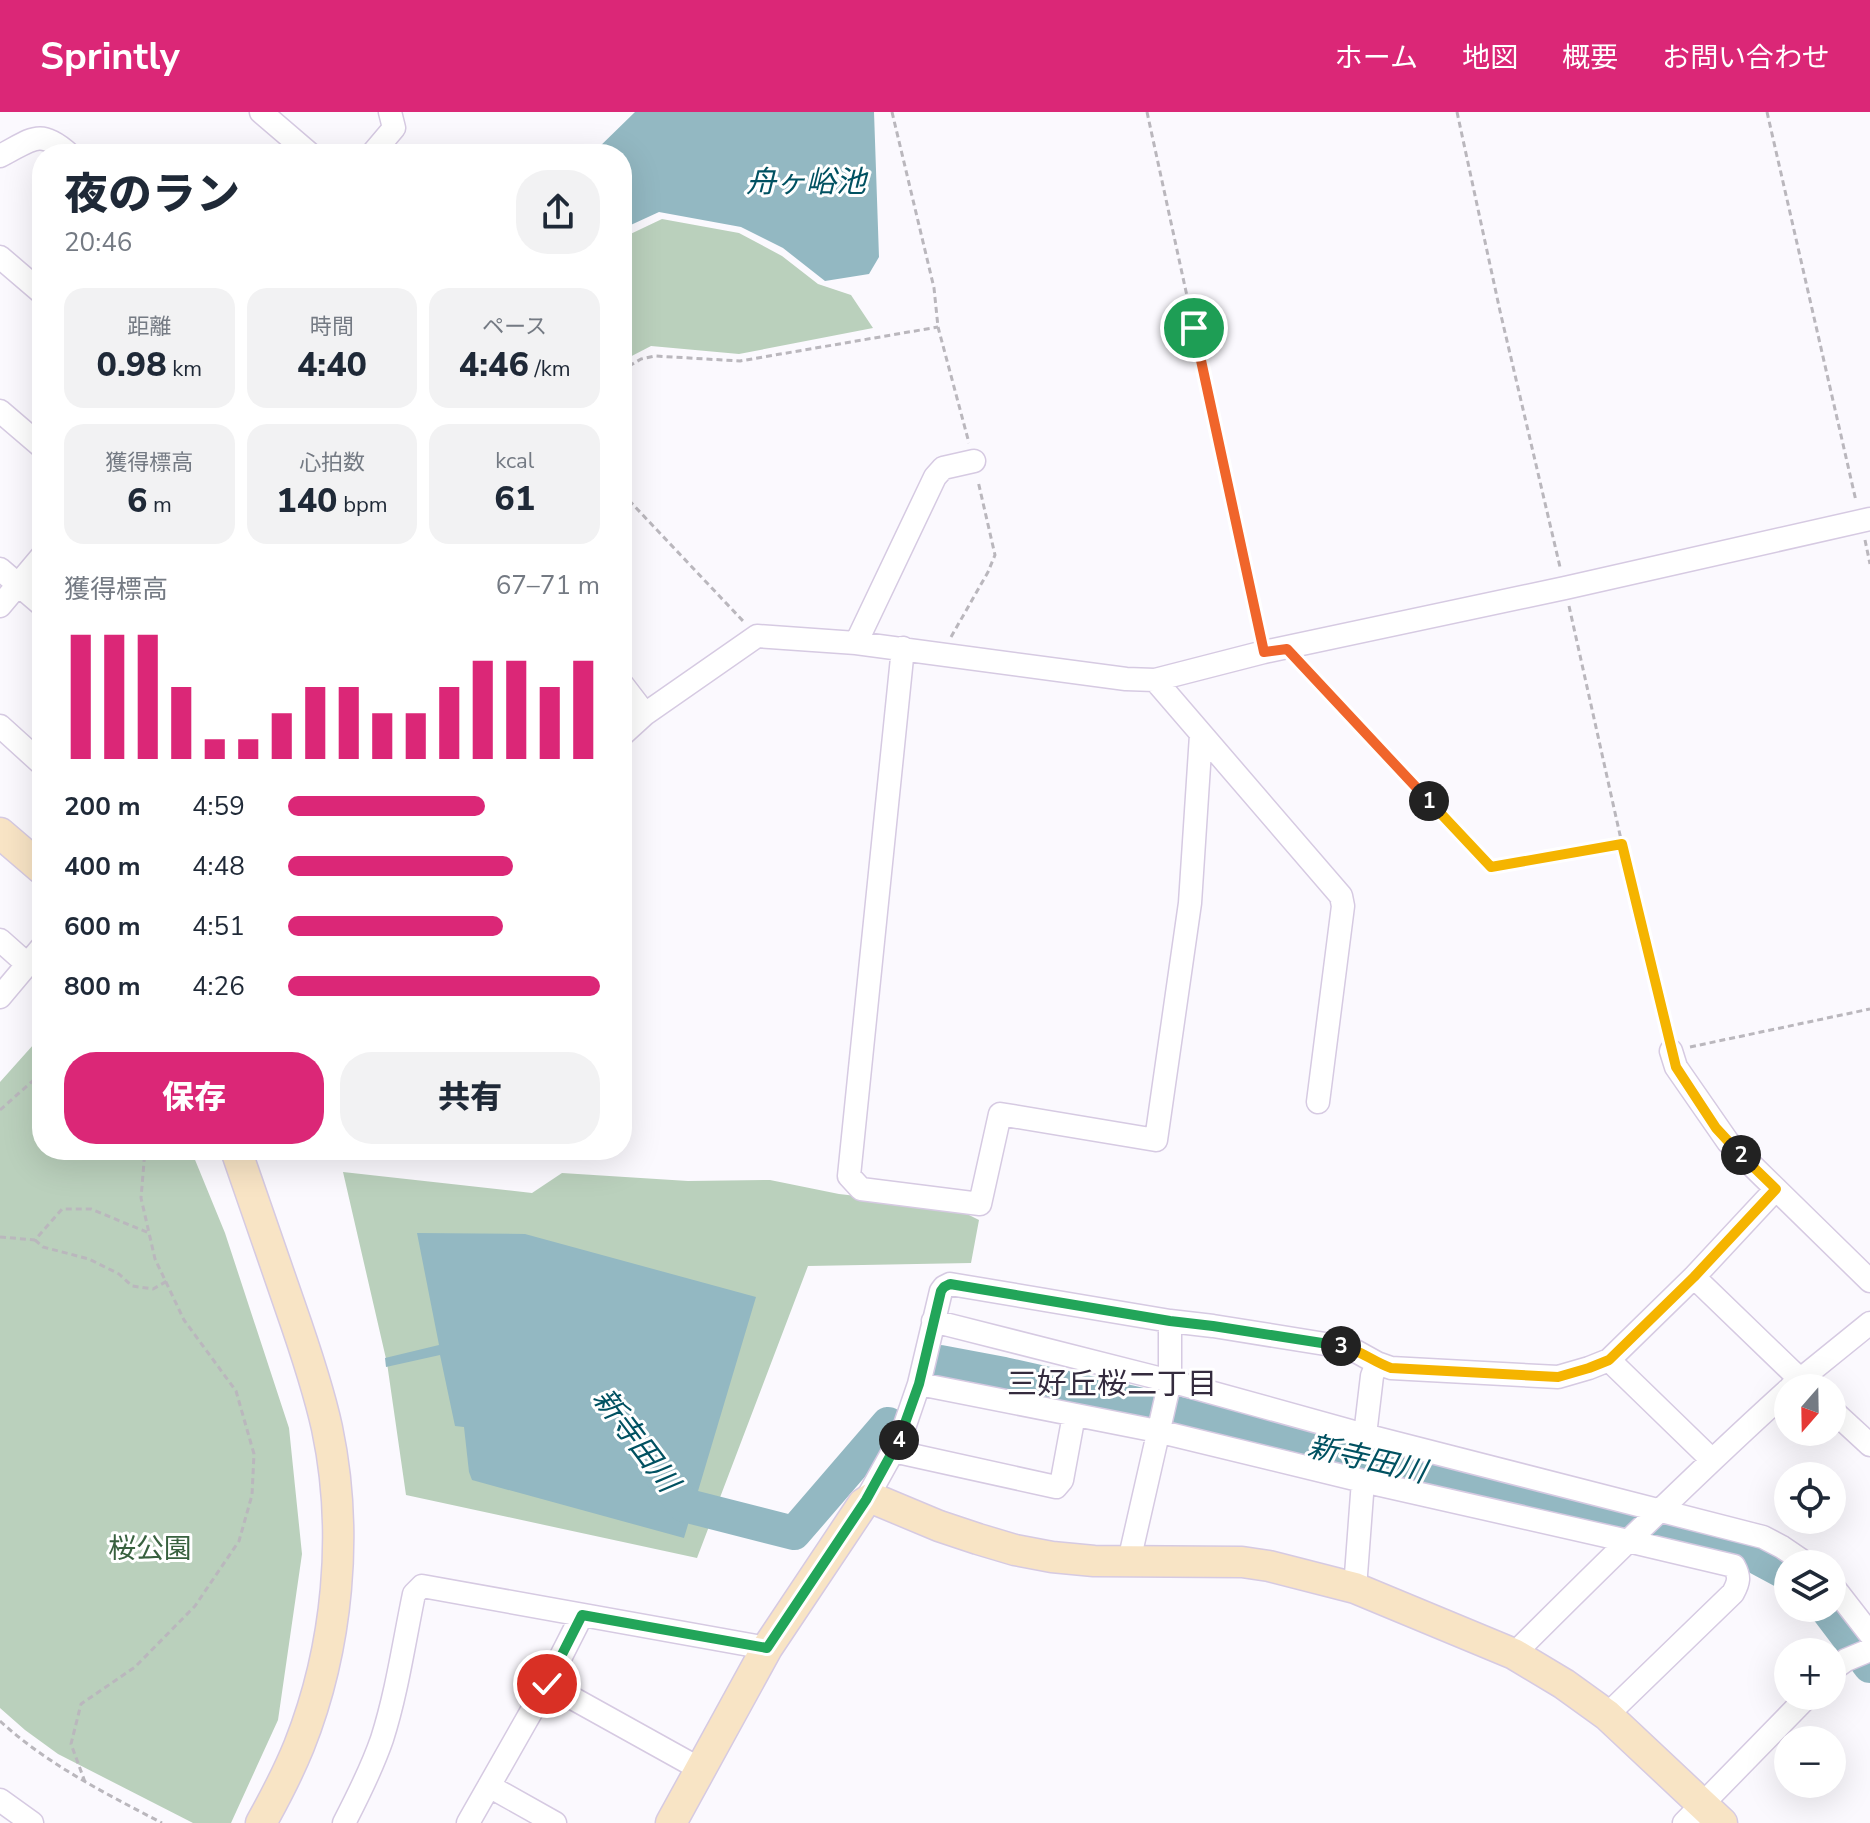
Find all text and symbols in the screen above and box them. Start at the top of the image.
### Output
text: Sprintly [40,31,180,82]
text: ホーム [1335,39,1418,77]
text: 地図 [1462,39,1518,77]
text: 概要 [1562,39,1618,77]
text: お問い合わせ [1662,39,1830,77]
water label: 舟ヶ峪池 [746,162,869,203]
text: 夜のラン [64,165,240,225]
button: share [516,170,600,254]
text: 20:46 [64,225,132,260]
pin [1160,294,1228,362]
icon: arrive [1172,306,1216,350]
text: 距離 [127,312,171,342]
text: 時間 [310,312,354,342]
text: ペース [482,312,547,342]
text: 0.98 [97,342,167,388]
text: 4:40 [297,342,367,388]
text: 4:46 [459,342,529,388]
text: km [167,354,202,384]
text: /km [529,354,571,384]
text: kcal [495,446,534,476]
text: 獲得標高 [105,448,193,478]
text: 心拍数 [299,448,365,478]
text: 61 [494,476,535,522]
text: 6 [127,478,147,524]
text: 140 [276,478,338,524]
text: m [147,490,172,520]
text: bpm [338,490,388,520]
text: 67–71 m [496,568,600,603]
text: 獲得標高 [64,572,168,607]
pin: 1 [1409,781,1449,821]
text: 1 [1422,786,1436,816]
text: 200 m [64,789,141,824]
text: 4:59 [192,789,245,824]
text: 400 m [64,849,141,884]
text: 4:48 [192,849,245,884]
text: 600 m [64,909,141,944]
text: 4:51 [192,909,245,944]
text: 800 m [64,969,141,1004]
text: 4:26 [192,969,245,1004]
button: 保存 [64,1052,324,1144]
button: 共有 [340,1052,600,1144]
pin: 2 [1721,1135,1761,1175]
text: 2 [1734,1140,1748,1170]
pin: 3 [1321,1326,1361,1366]
text: 3 [1334,1331,1348,1361]
district label: 三好丘桜二丁目 [1007,1364,1217,1405]
north arrow [1774,1374,1846,1446]
map controls [1774,1374,1846,1798]
water label: 新寺田川 [583,1380,690,1503]
pin: 4 [879,1420,919,1460]
text: 4 [892,1425,906,1455]
water label: 新寺田川 [1304,1426,1433,1494]
button: locate [1774,1462,1846,1534]
park label: 桜公園 [108,1530,192,1568]
button: layers [1774,1550,1846,1622]
button: + [1774,1638,1846,1710]
pin [513,1650,581,1718]
icon: check [525,1662,569,1706]
button: − [1774,1726,1846,1798]

